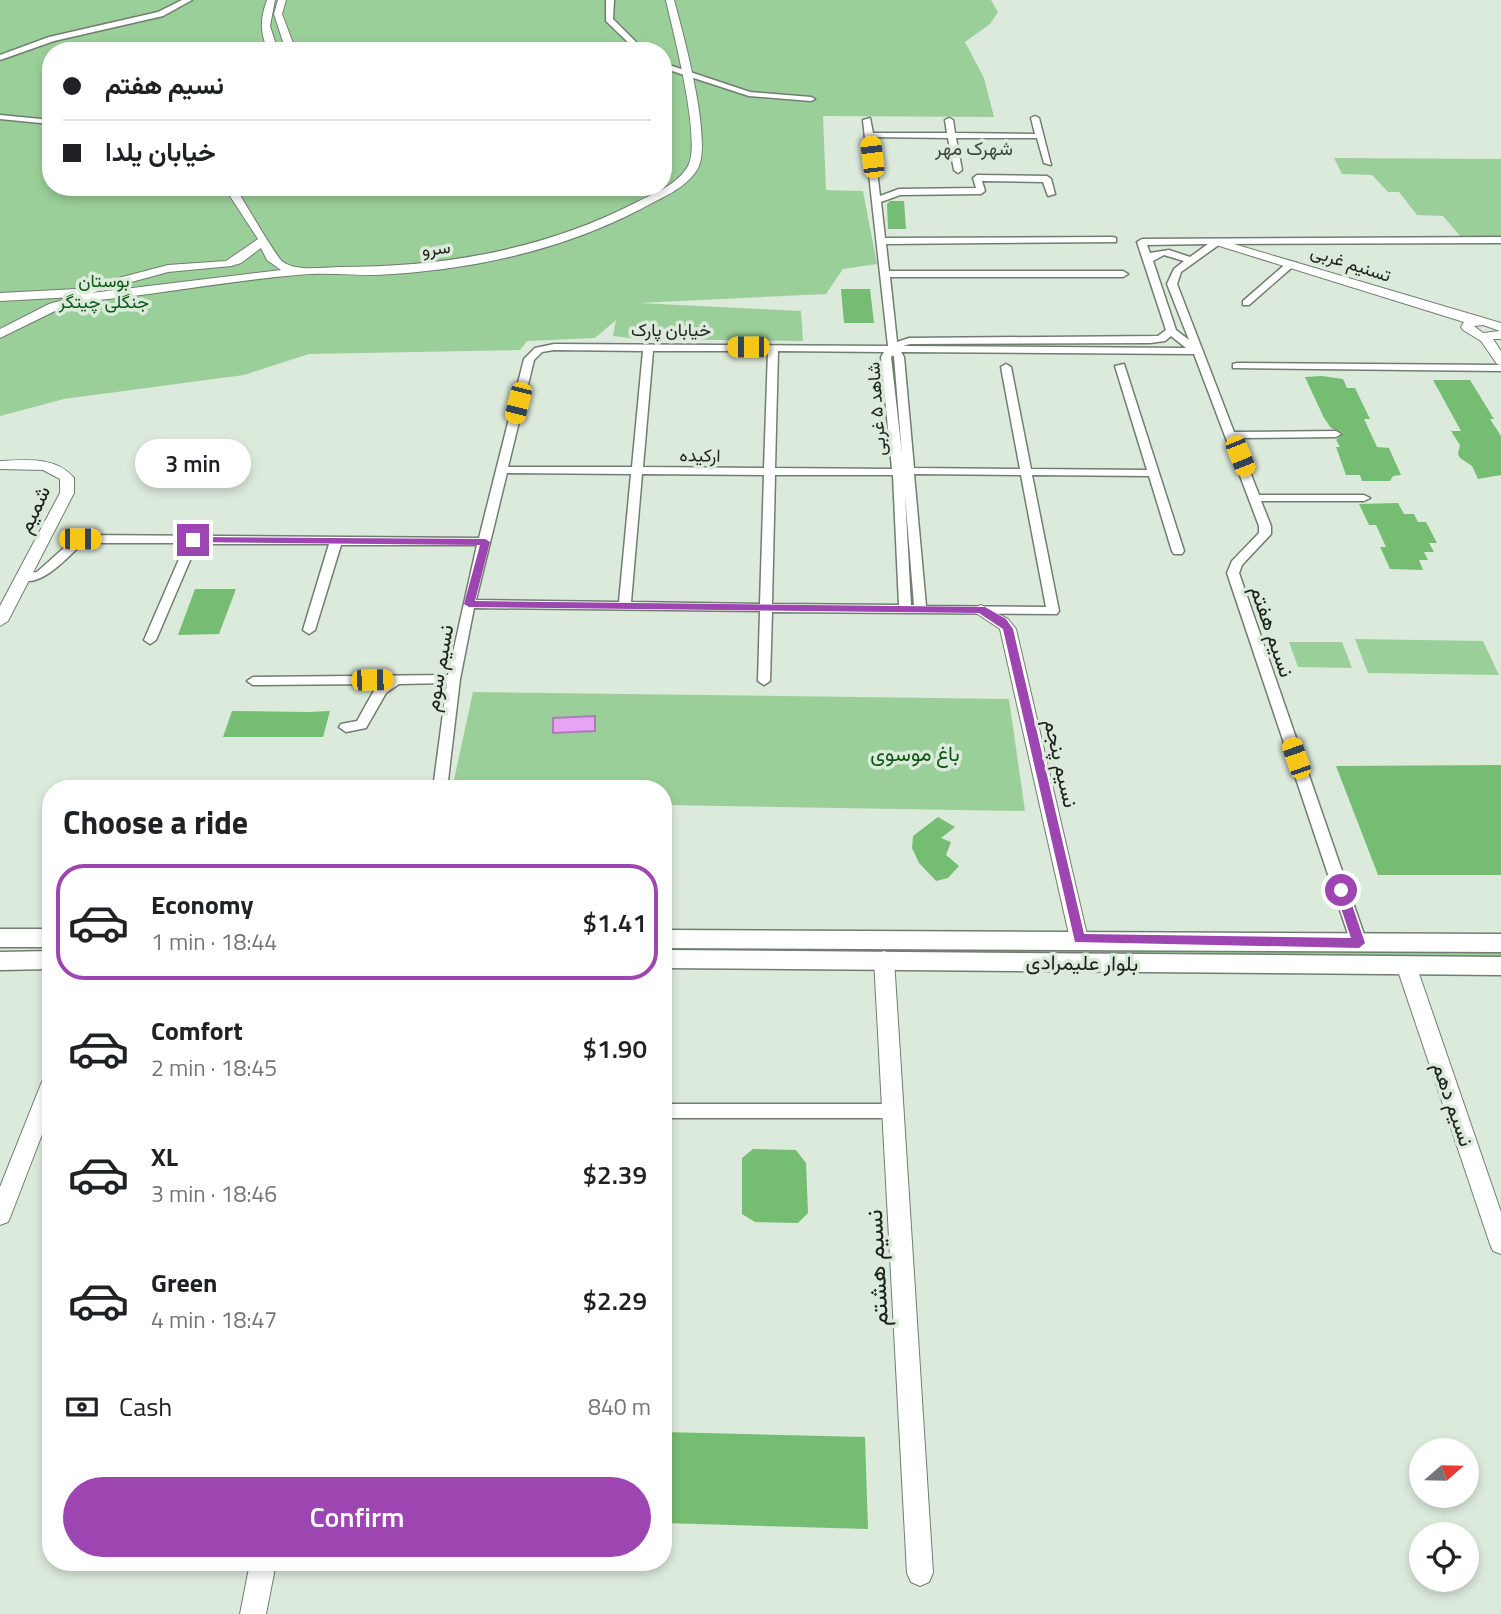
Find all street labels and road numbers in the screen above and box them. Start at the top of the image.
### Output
street label: سرو [420,233,452,263]
street label: تسنیم غربی [1307,237,1395,289]
street label: خیابان پارک [631,316,711,343]
street label: شاهد ۵ غربی [859,361,893,457]
street label: ارکیده [679,441,721,469]
street label: شمیم [8,480,58,538]
street label: نسیم هفتم [1242,581,1304,681]
street label: نسیم سوم [415,622,461,714]
street label: نسیم پنجم [1036,715,1088,811]
street label: بلوار علیمرادی [1025,945,1139,979]
street label: نسیم دهم [1425,1058,1483,1150]
street label: نسیم هشتم [855,1209,897,1327]

